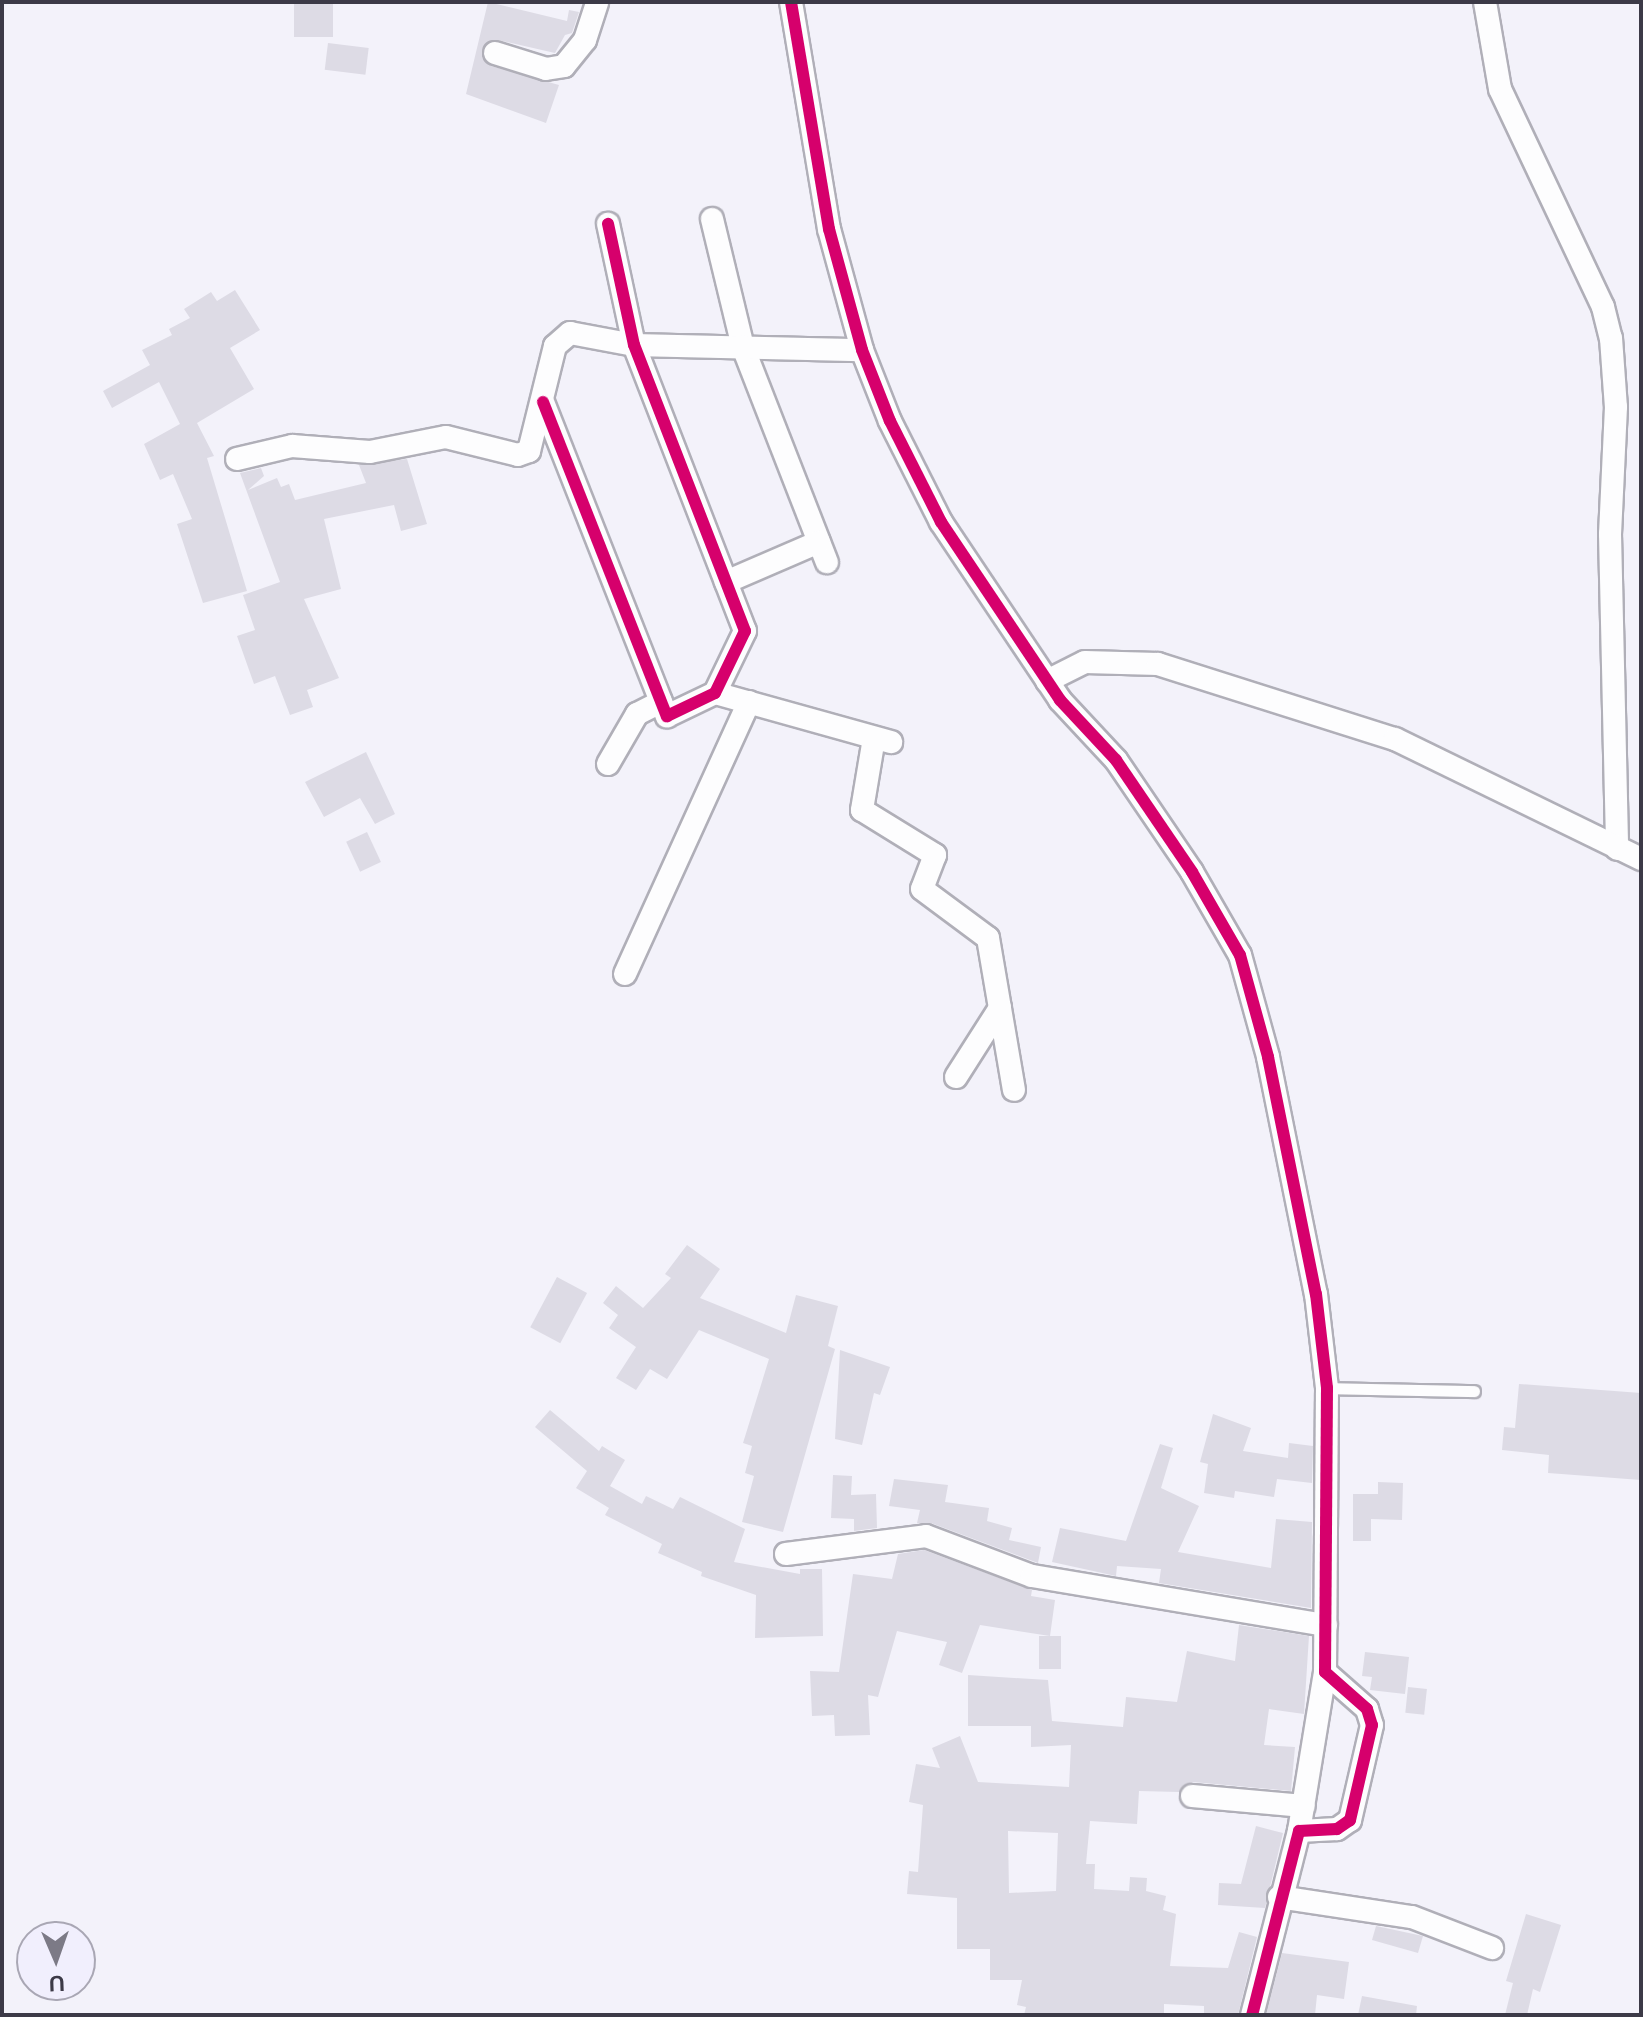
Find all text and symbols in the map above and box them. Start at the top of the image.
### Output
north arrow [16,1921,96,2001]
text: U [48,1971,65,1996]

